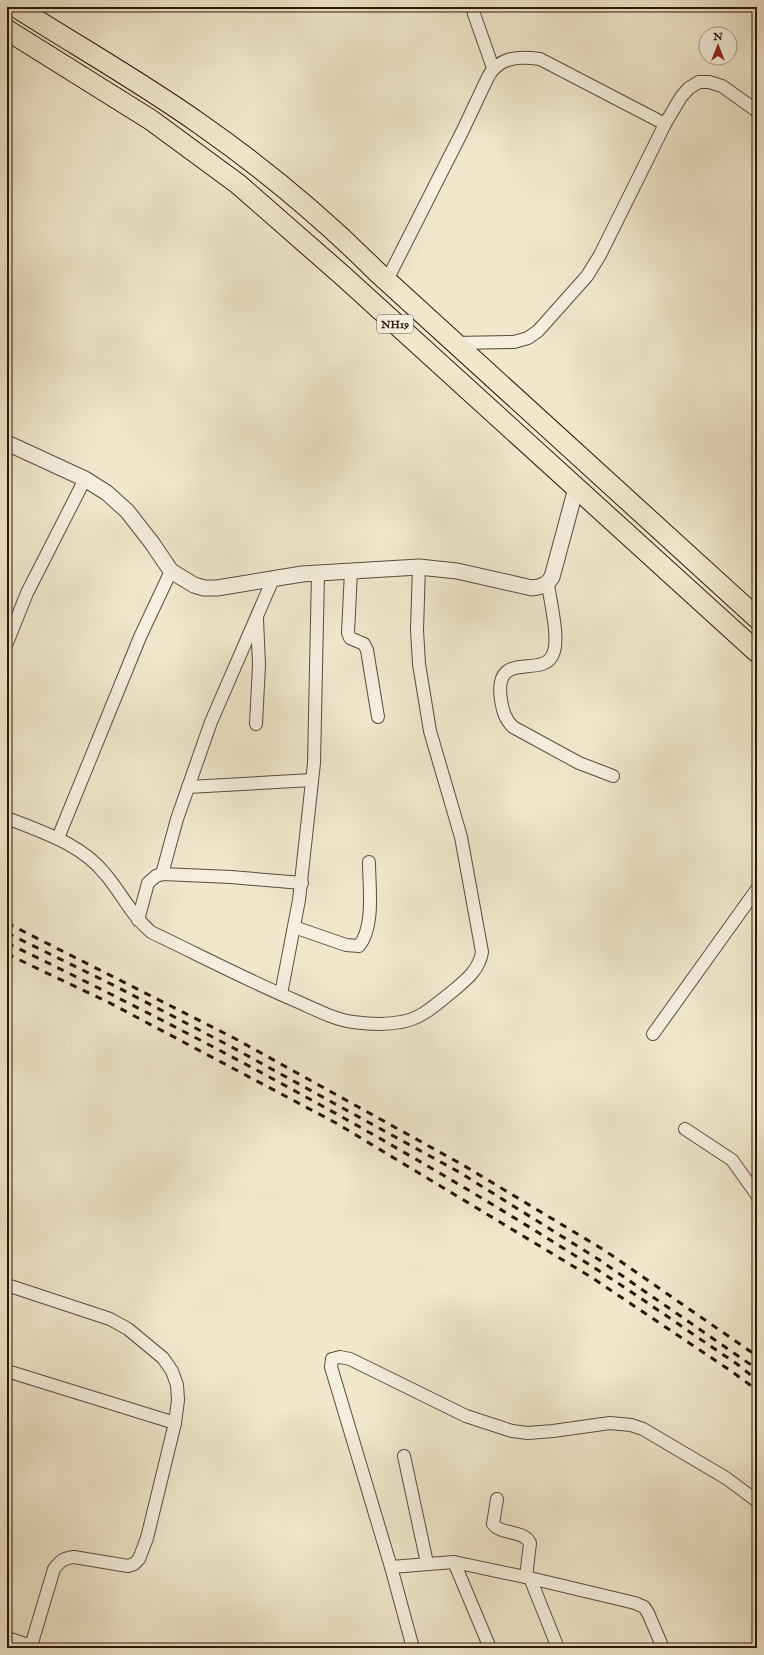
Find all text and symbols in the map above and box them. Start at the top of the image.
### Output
north arrow [698,26,738,66]
text: N [712,30,723,44]
road number: NH19 [377,315,413,333]

